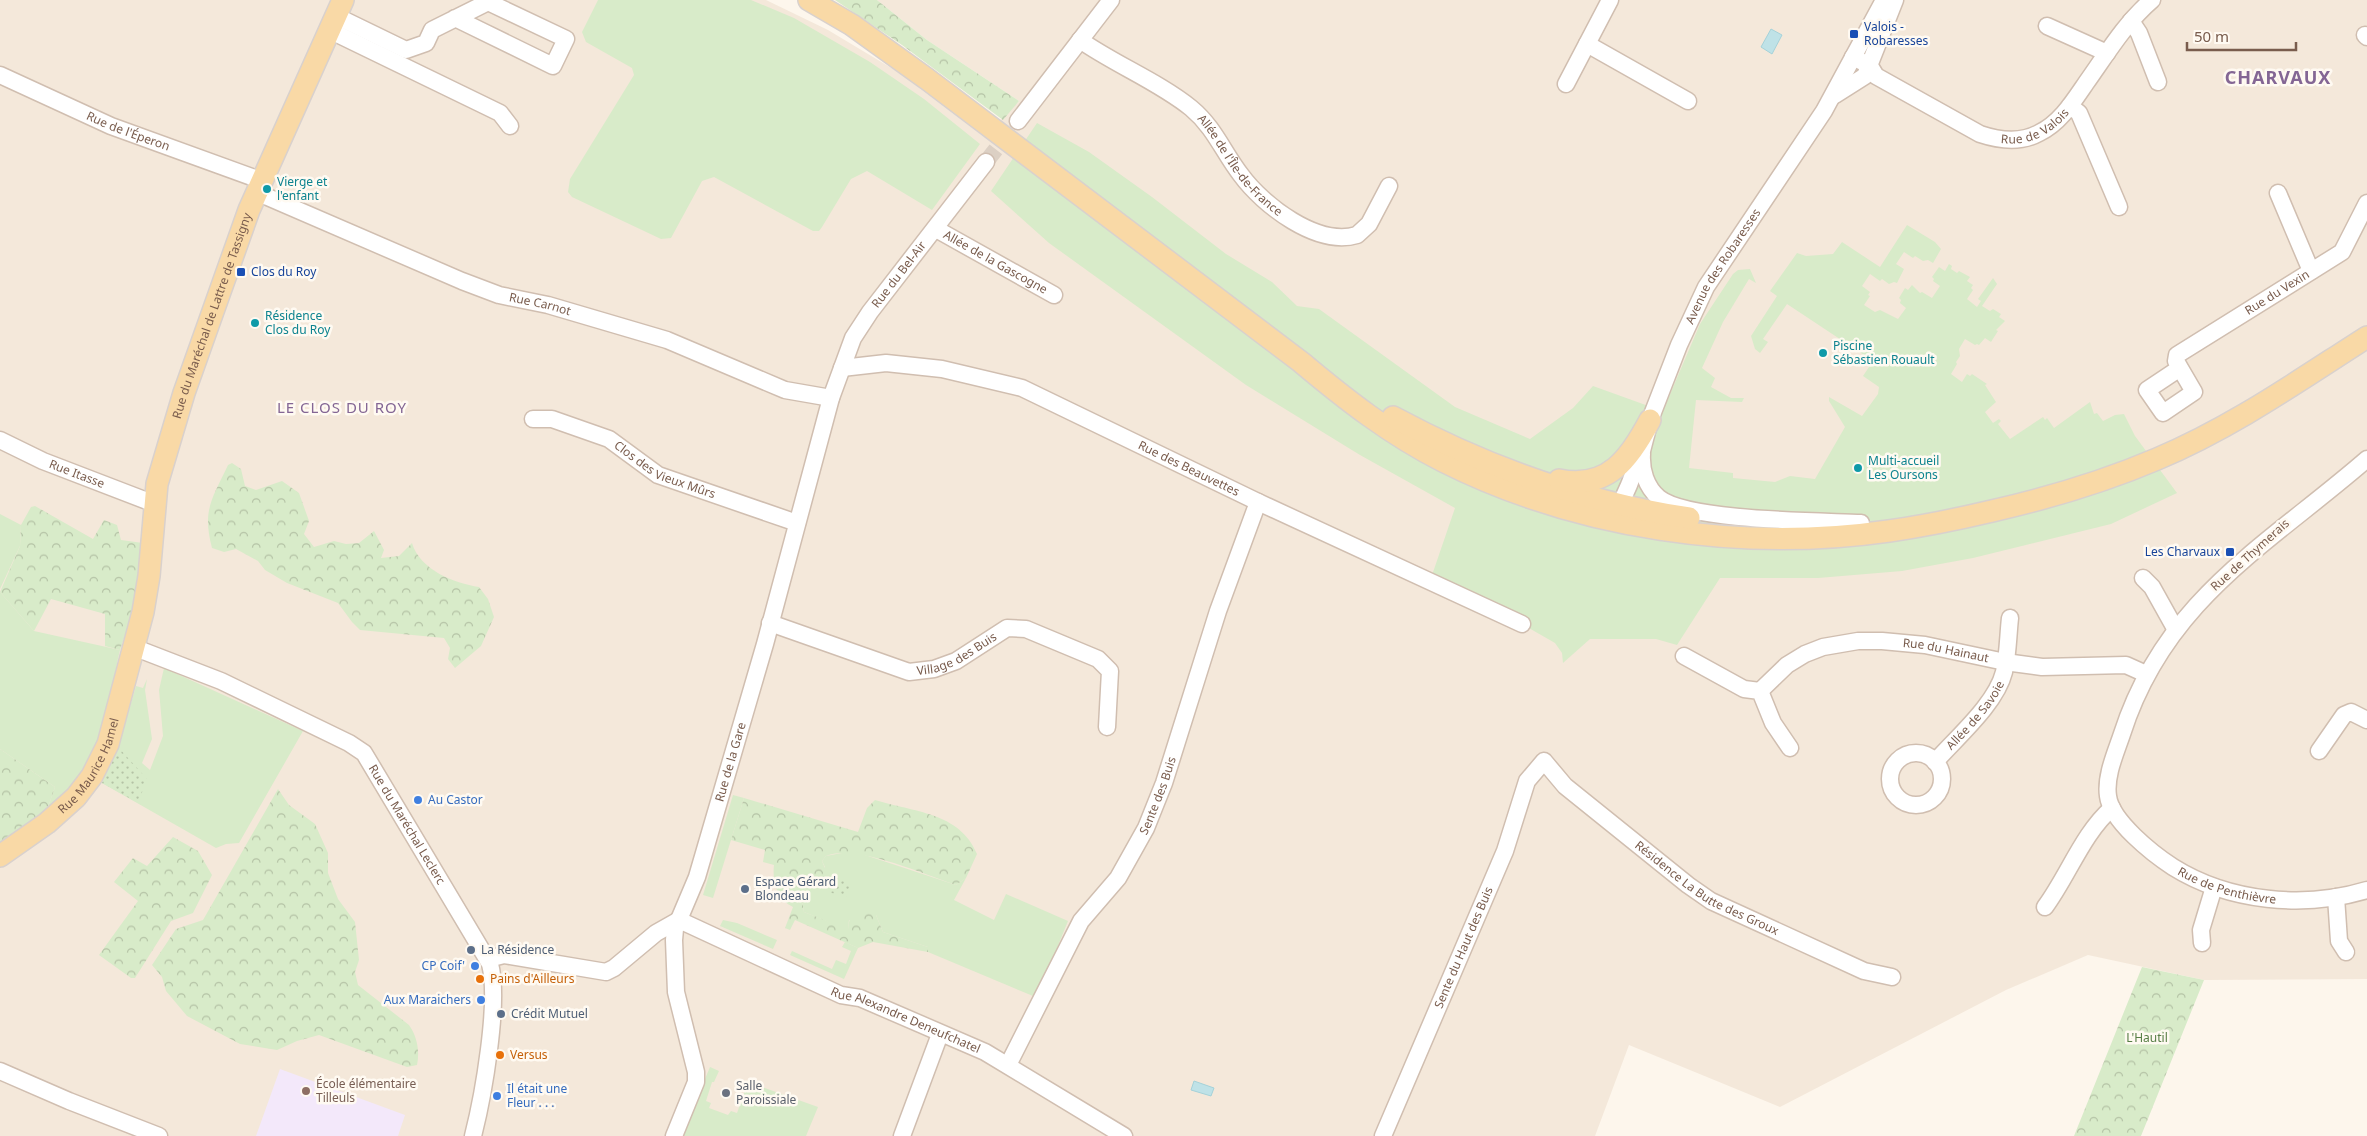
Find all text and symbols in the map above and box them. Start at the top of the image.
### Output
place label: Valois - Robaresses [1864,18,1929,49]
scale bar [2187,20,2296,52]
text: 50 m [2194,26,2229,46]
marker: Valois - Robaresses [1848,28,1860,40]
district label: CHARVAUX [2225,65,2331,89]
street label: Rue de Valois [2000,104,2073,148]
street label: Rue de l'Éperon [84,107,172,155]
street label: Allée de l'Île-de-France [1194,110,1286,220]
place label: Vierge et l'enfant [277,173,328,204]
marker: Vierge et l'enfant [261,183,273,195]
street label: Avenue des Robaresses [1681,205,1764,327]
street label: Rue du Maréchal de Lattre de Tassigny [168,210,256,421]
street label: Allée de la Gascogne [941,226,1051,298]
street label: Rue du Bel-Air [867,237,930,311]
place label: Clos du Roy [251,263,317,280]
marker: Clos du Roy [235,266,247,278]
street label: Rue du Vexin [2241,266,2312,319]
street label: Rue Carnot [508,288,574,320]
place label: Résidence Clos du Roy [265,307,331,338]
marker: Résidence Clos du Roy [249,317,261,329]
place label: Piscine Sébastien Rouault [1833,337,1935,368]
marker: Piscine Sébastien Rouault [1817,347,1829,359]
district label: LE CLOS DU ROY [277,397,407,417]
street label: Rue des Beauvettes [1135,436,1243,500]
street label: Clos des Vieux Mûrs [611,437,718,502]
place label: Multi-accueil Les Oursons [1868,452,1939,483]
street label: Rue Itasse [47,455,107,492]
marker: Multi-accueil Les Oursons [1852,462,1864,474]
street label: Rue de Thymerais [2207,515,2293,595]
place label: Les Charvaux [2145,543,2221,560]
marker: Les Charvaux [2224,546,2236,558]
street label: Village des Buis [916,628,1000,679]
street label: Rue du Hainaut [1902,634,1991,666]
street label: Allée de Savoie [1942,678,2008,753]
street label: Rue Maurice Hamel [54,716,123,817]
street label: Rue de la Gare [710,720,750,804]
street label: Sente des Buis [1135,754,1180,838]
street label: Rue du Maréchal Leclerc [365,761,450,888]
place label: Au Castor [428,791,483,808]
marker: Au Castor [412,794,424,806]
street label: Résidence La Butte des Groux [1631,837,1782,939]
street label: Rue de Penthièvre [2175,863,2277,908]
place label: Espace Gérard Blondeau [755,873,836,904]
marker: Espace Gérard Blondeau [739,883,751,895]
street label: Sente du Haut des Buis [1430,884,1497,1011]
place label: La Résidence [481,941,555,958]
marker: La Résidence [465,944,477,956]
place label: CP Coif' [422,957,465,974]
marker: CP Coif' [469,960,481,972]
place label: Pains d'Ailleurs [490,970,575,987]
marker: Pains d'Ailleurs [474,973,486,985]
street label: Rue Alexandre Deneufchatel [828,982,983,1057]
place label: Aux Maraichers [384,991,471,1008]
marker: Aux Maraichers [475,994,487,1006]
place label: Crédit Mutuel [511,1005,588,1022]
marker: Crédit Mutuel [495,1008,507,1020]
park label: L'Hautil [2126,1029,2168,1046]
place label: Versus [510,1046,548,1063]
marker: Versus [494,1049,506,1061]
place label: École élémentaire Tilleuls [316,1075,417,1106]
place label: Salle Paroissiale [736,1077,796,1108]
place label: Il était une Fleur . . . [507,1080,567,1111]
marker: École élémentaire Tilleuls [300,1085,312,1097]
marker: Salle Paroissiale [720,1087,732,1099]
marker: Il était une Fleur . . . [491,1090,503,1102]

